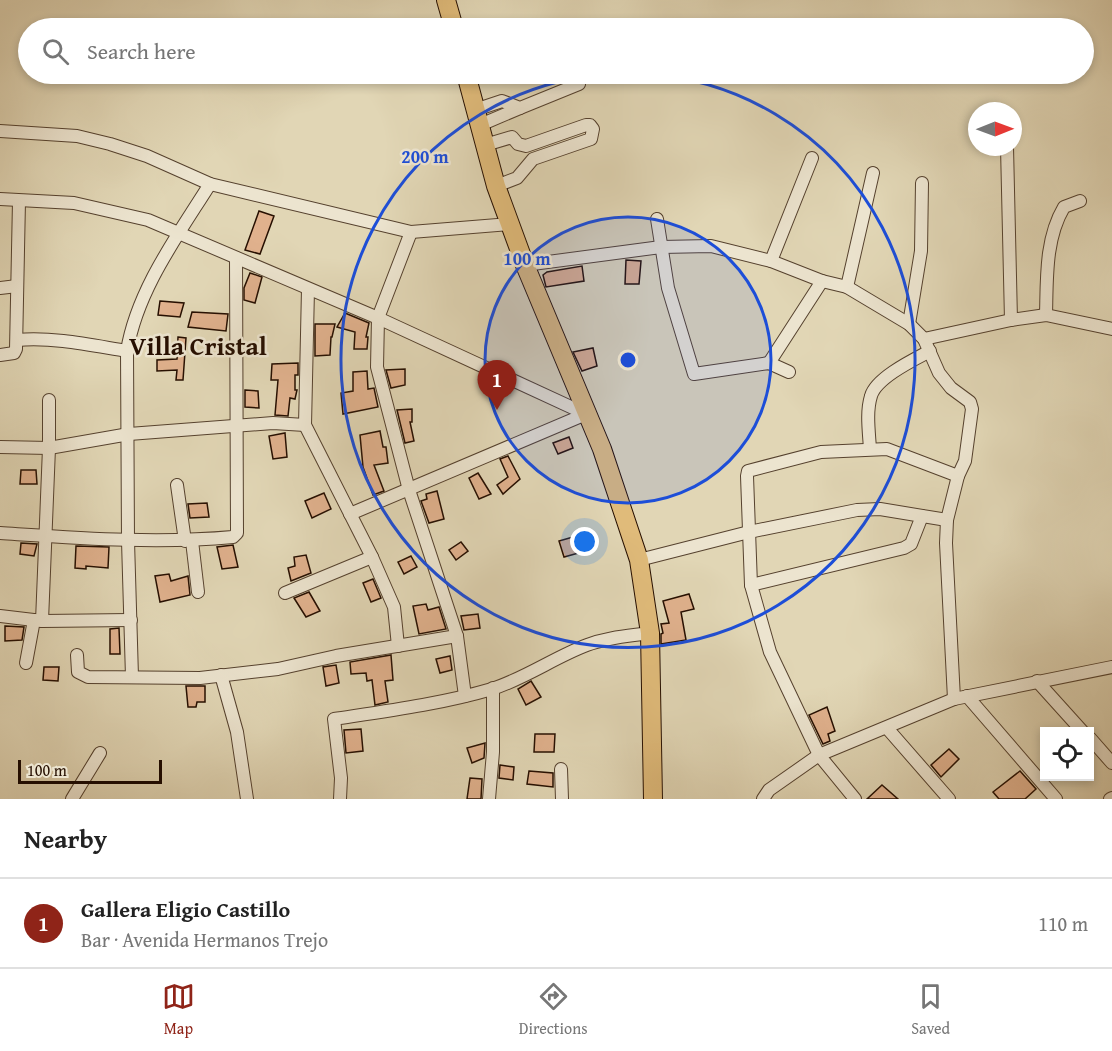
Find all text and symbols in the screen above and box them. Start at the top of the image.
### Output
search box [18,18,1094,84]
icon: search [39,35,72,68]
text: Search here [87,35,196,67]
north arrow [968,102,1022,156]
text: 200 m [401,143,449,170]
text: 100 m [503,245,551,272]
district label: Villa Cristal [129,326,267,365]
centre of rings [618,350,638,370]
pin: 1 [478,360,516,410]
your location [570,527,599,556]
map controls [1040,727,1094,781]
button: locate [1040,727,1094,781]
scale bar [18,757,162,784]
text: 100 m [27,758,67,782]
text: Nearby [24,819,107,858]
text: Gallera Eligio Castillo [81,893,290,925]
text: 1 [38,909,49,938]
text: 110 m [1038,909,1088,938]
text: Bar · Avenida Hermanos Trejo [81,925,328,954]
tab: Map [162,980,195,1040]
tab: Directions [519,980,588,1040]
tab: Saved [911,980,950,1040]

